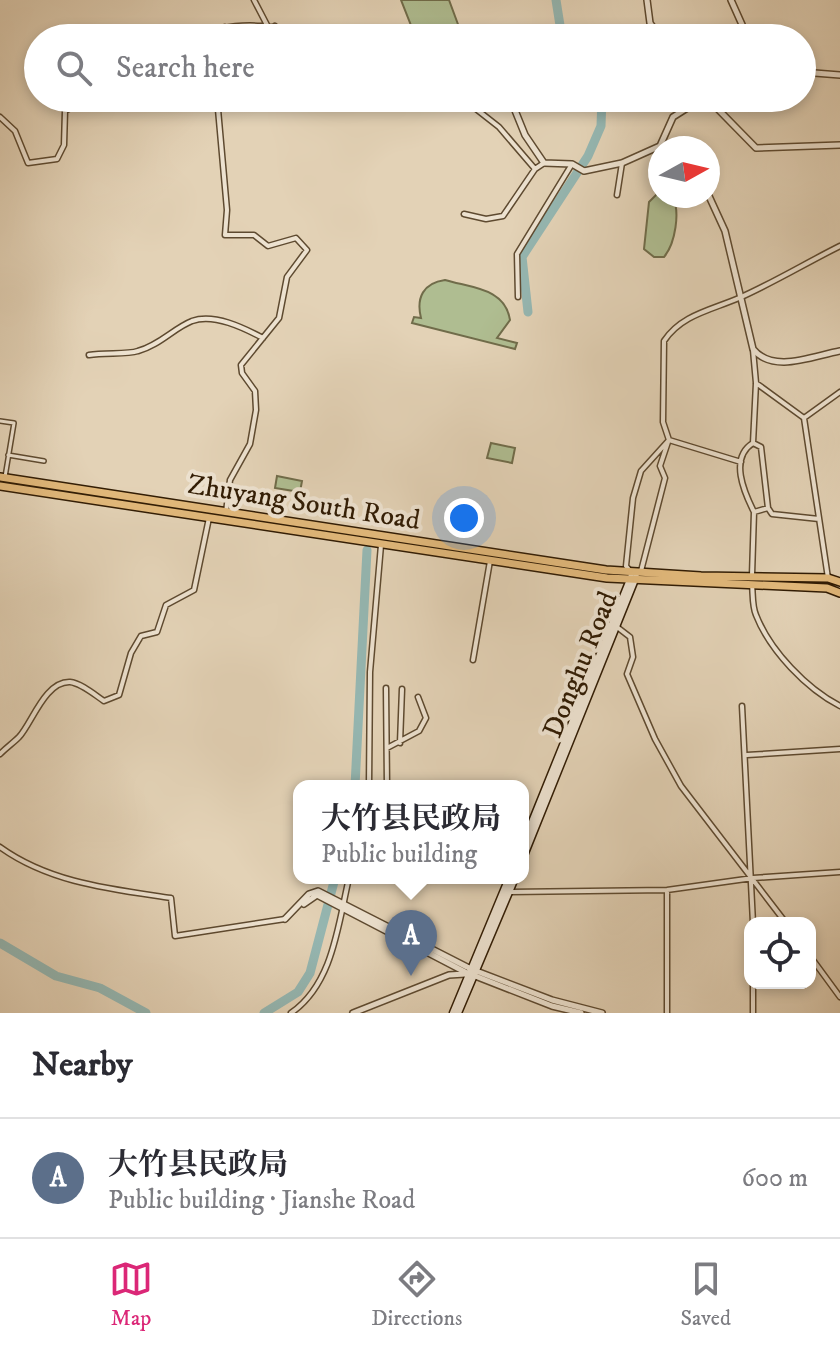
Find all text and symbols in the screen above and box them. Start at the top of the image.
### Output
search box [24,24,816,112]
icon: search [52,46,96,90]
text: Search here [116,50,255,87]
north arrow [648,136,720,208]
street label: Zhuyang South Road [185,467,423,538]
your location [444,498,484,538]
street label: Donghu Road [535,586,626,743]
popup [293,780,529,884]
text: 大竹县民政局 [321,801,501,838]
text: Public building [321,838,477,871]
pin: A [385,910,437,976]
map controls [744,917,816,989]
button: locate [744,917,816,989]
text: Nearby [32,1044,133,1086]
text: 大竹县民政局 [108,1147,288,1184]
text: A [50,1162,66,1195]
text: 600 m [741,1162,808,1195]
text: Public building · Jianshe Road [108,1184,415,1217]
tab: Map [109,1257,153,1332]
tab: Directions [371,1257,462,1332]
tab: Saved [680,1257,731,1332]

